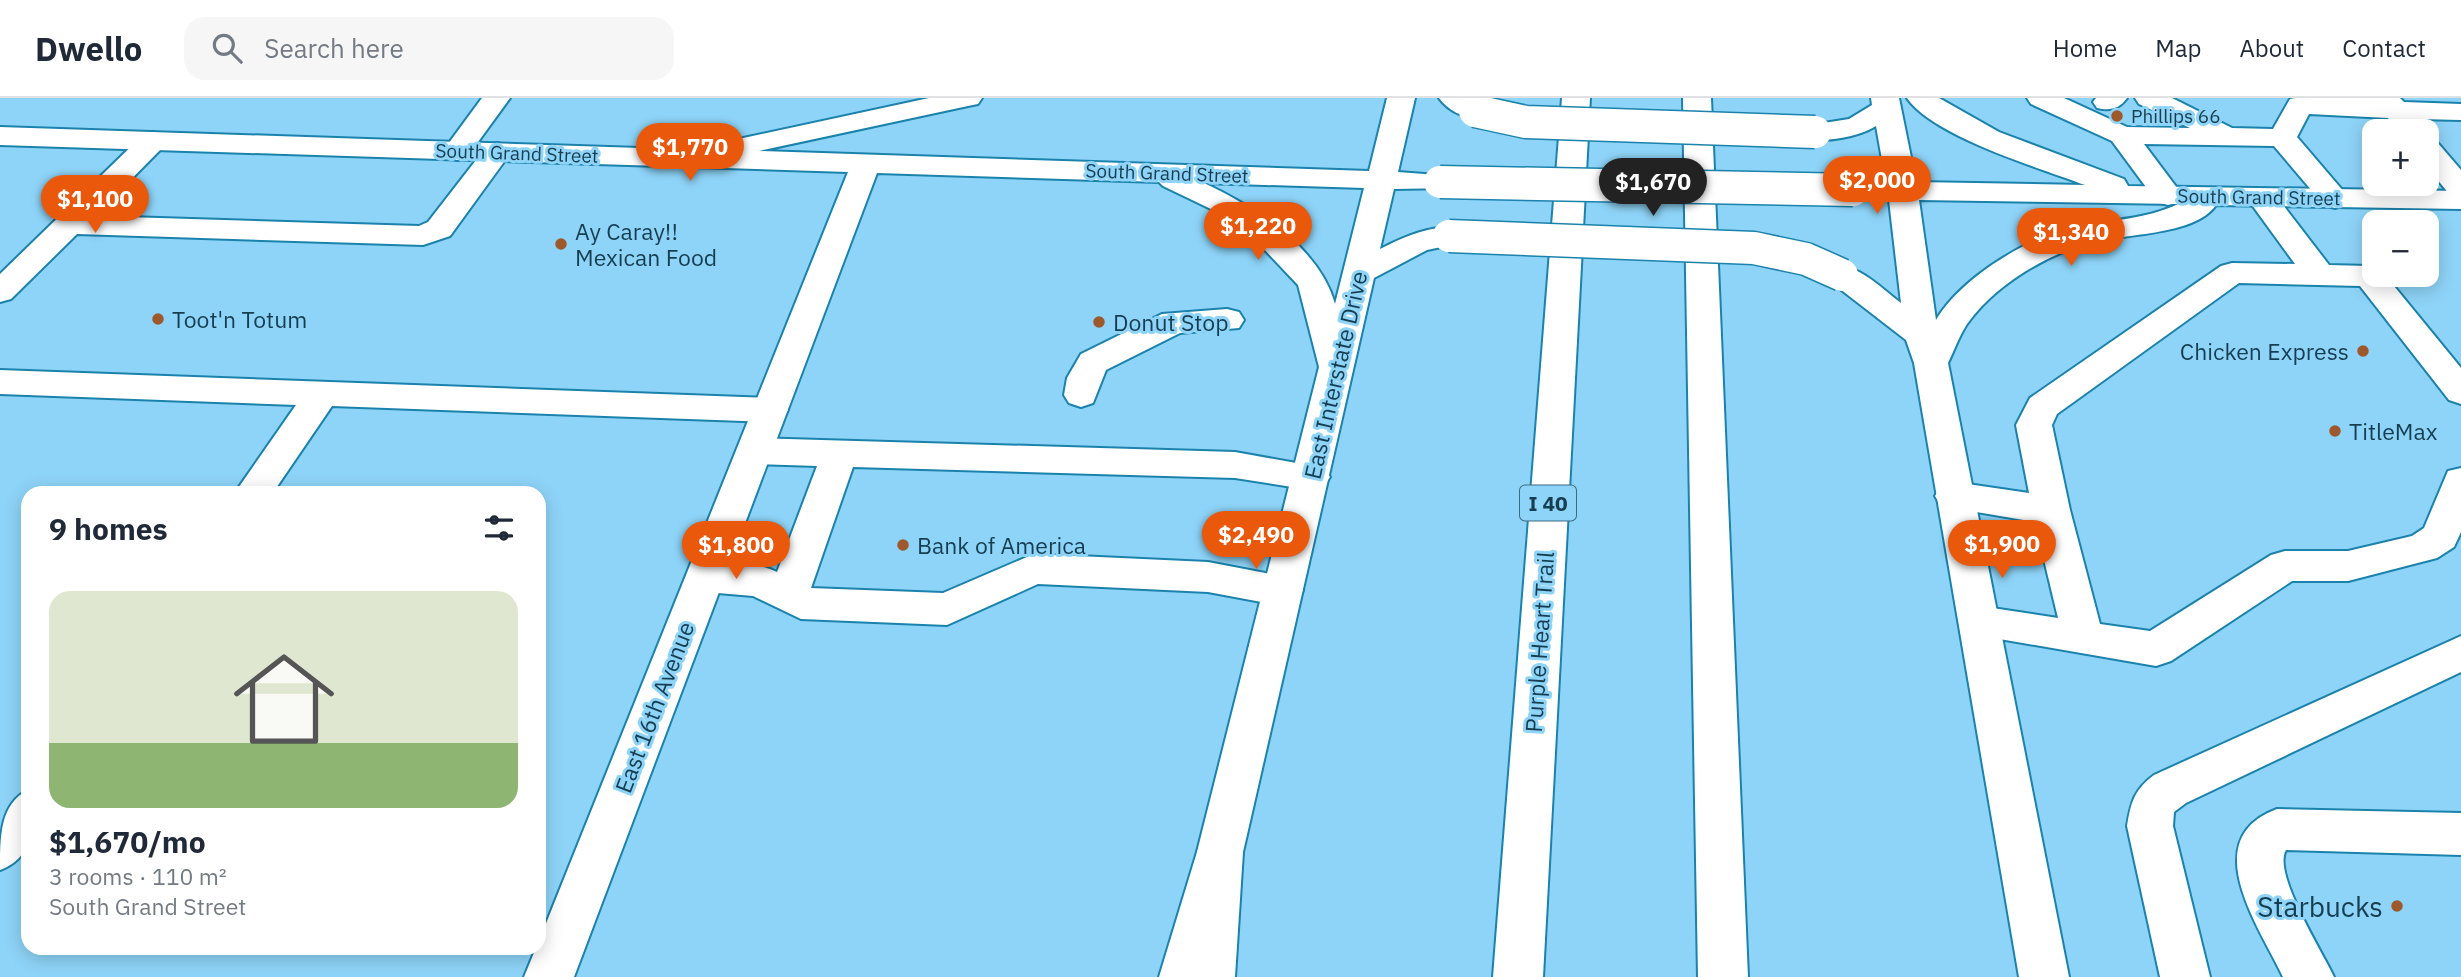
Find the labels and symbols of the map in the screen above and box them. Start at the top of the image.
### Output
place label: Phillips 66 [2131,104,2221,128]
marker: Phillips 66 [2109,108,2125,124]
pin: $1,770 [633,123,747,183]
street label: South Grand Street [435,138,599,168]
pin: $2,000 [1820,156,1934,216]
street label: South Grand Street [1085,158,1249,188]
pin: $1,670 [1596,158,1710,218]
pin: $1,100 [38,176,152,235]
street label: South Grand Street [2177,184,2341,210]
pin: $1,220 [1201,202,1315,262]
pin: $1,340 [2014,208,2128,268]
place label: Ay Caray!! Mexican Food [575,216,717,272]
marker: Ay Caray!! Mexican Food [553,236,569,252]
street label: East Interstate Drive [1296,268,1374,482]
place label: Toot'n Totum [172,304,307,334]
place label: Donut Stop [1113,307,1229,337]
marker: Toot'n Totum [150,311,166,327]
marker: Donut Stop [1091,314,1107,330]
place label: Chicken Express [2180,336,2349,366]
marker: Chicken Express [2355,343,2371,359]
place label: TitleMax [2349,416,2438,446]
marker: TitleMax [2327,423,2343,439]
road number: I 40 [1520,486,1576,520]
pin: $2,490 [1199,512,1313,571]
pin: $1,900 [1945,520,2059,580]
pin: $1,800 [679,522,793,581]
place label: Bank of America [917,530,1086,560]
marker: Bank of America [895,537,911,553]
street label: Purple Heart Trail [1518,551,1560,733]
street label: East 16th Avenue [608,617,700,797]
place label: Starbucks [2257,888,2383,925]
marker: Starbucks [2389,898,2405,914]

